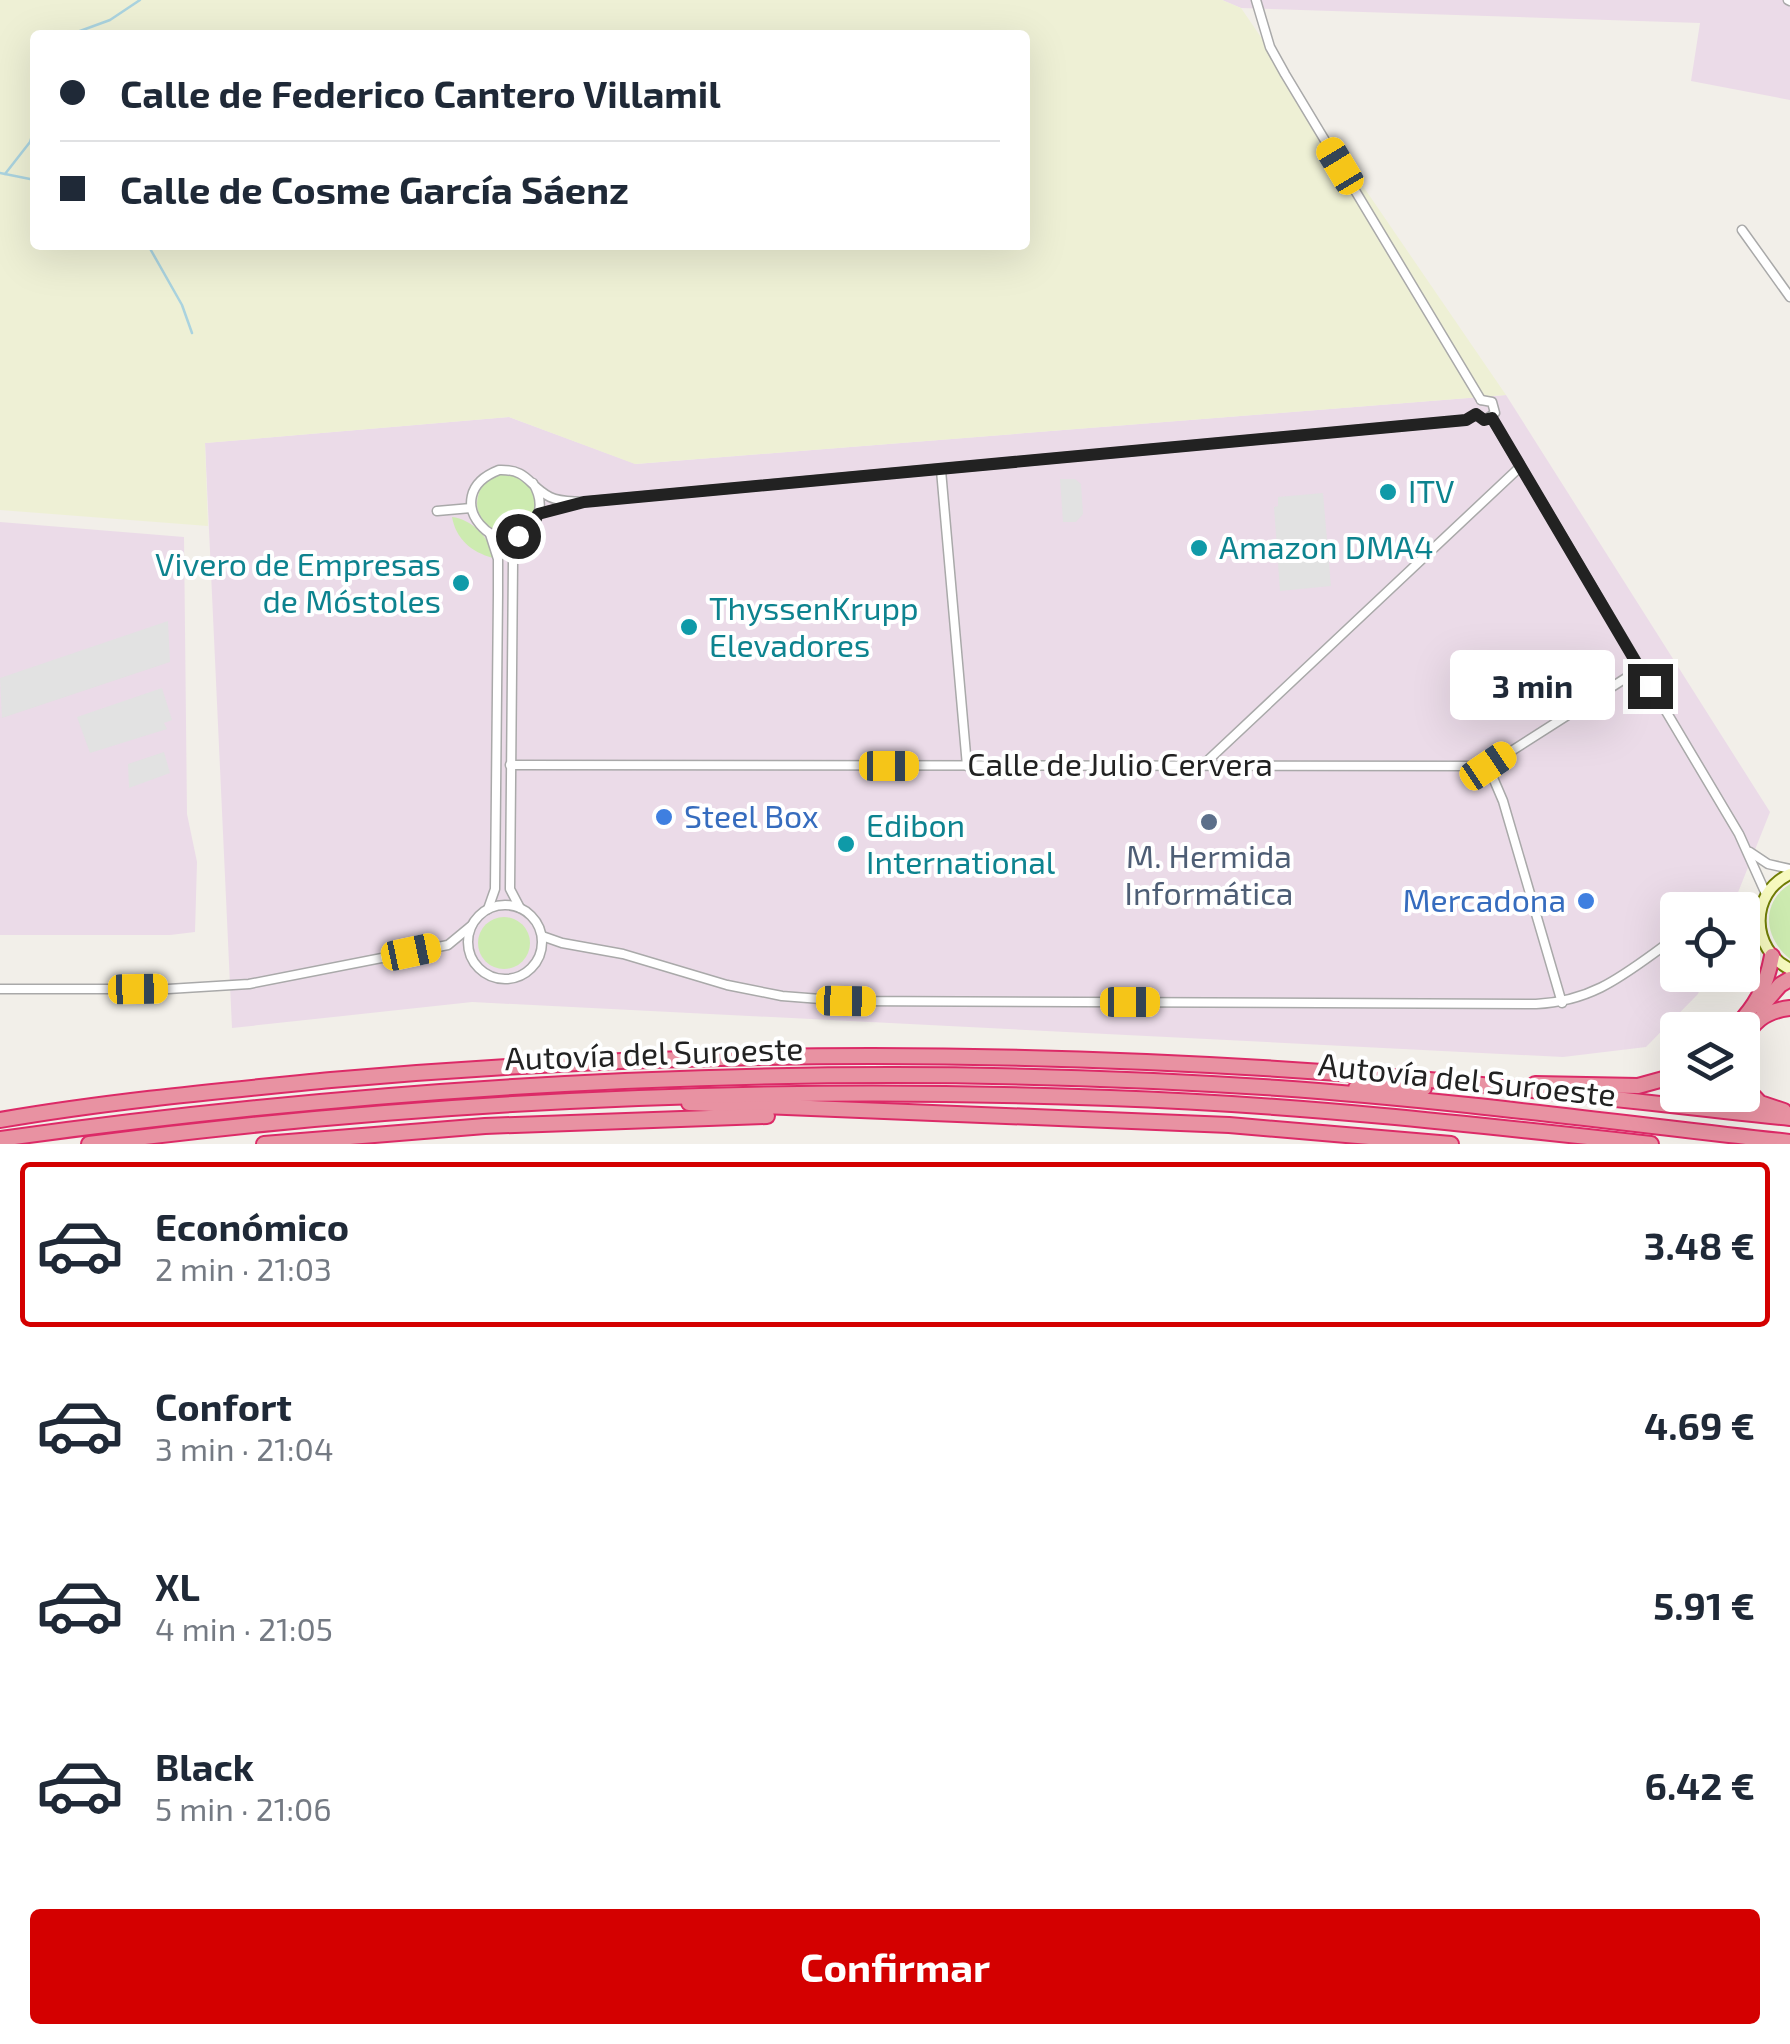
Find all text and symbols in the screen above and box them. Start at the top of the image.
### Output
text: Calle de Federico Cantero Villamil [120,70,721,116]
car [1312,133,1368,199]
text: Calle de Cosme García Sáenz [120,166,629,212]
place label: ITV [1408,471,1454,509]
marker: ITV [1377,481,1399,503]
route start [496,514,541,559]
place label: Amazon DMA4 [1219,527,1434,565]
marker: Amazon DMA4 [1188,537,1210,559]
place label: Vivero de Empresas de Móstoles [155,544,441,619]
marker: Vivero de Empresas de Móstoles [450,572,472,594]
place label: ThyssenKrupp Elevadores [709,588,919,663]
marker: ThyssenKrupp Elevadores [678,616,700,638]
callout: 3 min [1450,651,1615,721]
route end [1628,664,1673,709]
text: 3 min [1492,666,1573,704]
car [1455,737,1521,795]
street label: Calle de Julio Cervera [967,744,1273,782]
car [859,751,919,781]
place label: Steel Box [684,796,819,834]
place label: Edibon International [866,805,1056,880]
marker: Steel Box [653,806,675,828]
marker: M. Hermida Informática [1198,811,1220,833]
marker: Edibon International [835,833,857,855]
place label: M. Hermida Informática [1125,836,1293,911]
place label: Mercadona [1402,880,1566,918]
marker: Mercadona [1575,890,1597,912]
map controls [1660,892,1760,1112]
button: locate [1660,892,1760,992]
car [379,931,443,973]
car [108,973,168,1005]
car [816,985,876,1017]
car [1100,987,1160,1017]
button: layers [1660,1012,1760,1112]
street label: Autovía del Suroeste [504,1028,804,1076]
street label: Autovía del Suroeste [1317,1043,1618,1113]
icon: car [35,1200,125,1290]
text: Económico [155,1203,349,1249]
text: 3.48 € [1644,1222,1755,1268]
text: 2 min · 21:03 [155,1249,332,1287]
icon: car [35,1380,125,1470]
text: Confort [155,1383,292,1429]
text: 4.69 € [1644,1402,1755,1448]
text: 3 min · 21:04 [155,1429,334,1467]
icon: car [35,1560,125,1650]
text: XL [155,1563,200,1609]
text: 5.91 € [1653,1582,1755,1628]
text: 4 min · 21:05 [155,1609,333,1647]
icon: car [35,1740,125,1830]
text: Black [155,1743,254,1789]
text: 6.42 € [1645,1762,1755,1808]
text: 5 min · 21:06 [155,1789,332,1827]
button: Confirmar [30,1909,1760,2024]

